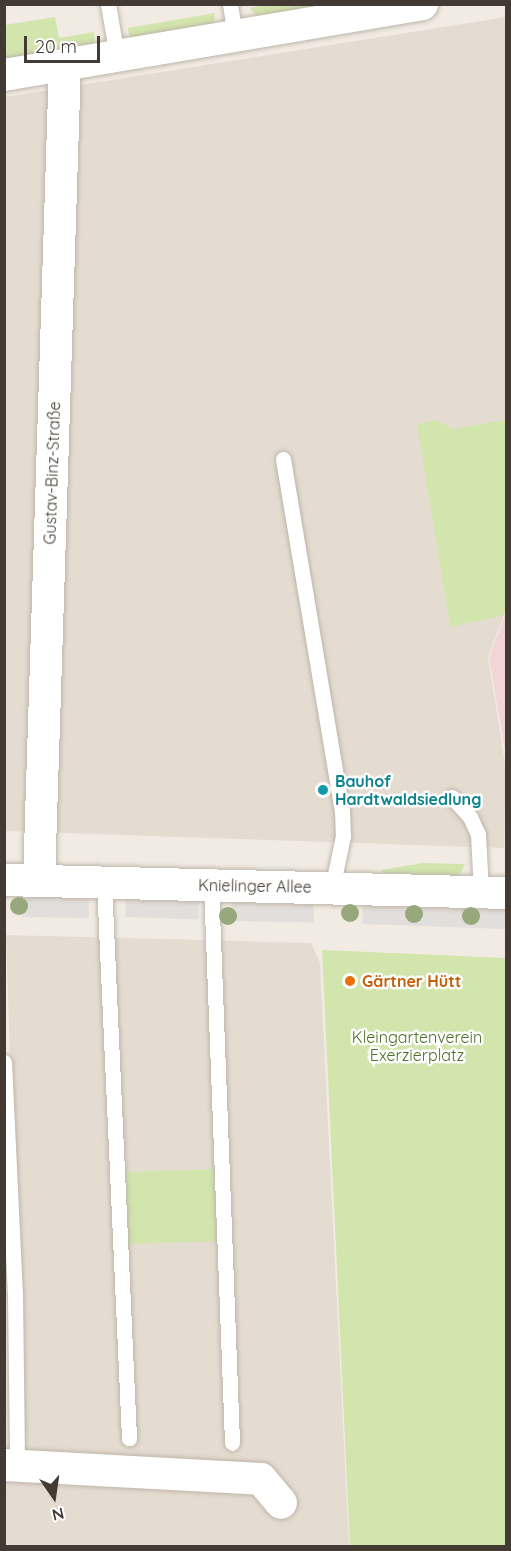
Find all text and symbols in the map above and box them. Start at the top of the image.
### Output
scale bar [27,24,104,62]
text: 20 m [35,35,77,58]
street label: Gustav-Binz-Straße [40,401,64,545]
place label: Bauhof Hardtwaldsiedlung [335,771,481,809]
marker: Bauhof Hardtwaldsiedlung [316,783,330,797]
street label: Knielinger Allee [198,875,312,897]
place label: Gärtner Hütt [362,971,461,991]
marker: Gärtner Hütt [343,974,357,988]
park label: Kleingartenverein Exerzierplatz [352,1027,482,1065]
north arrow [24,1467,84,1527]
text: N [50,1503,66,1526]

